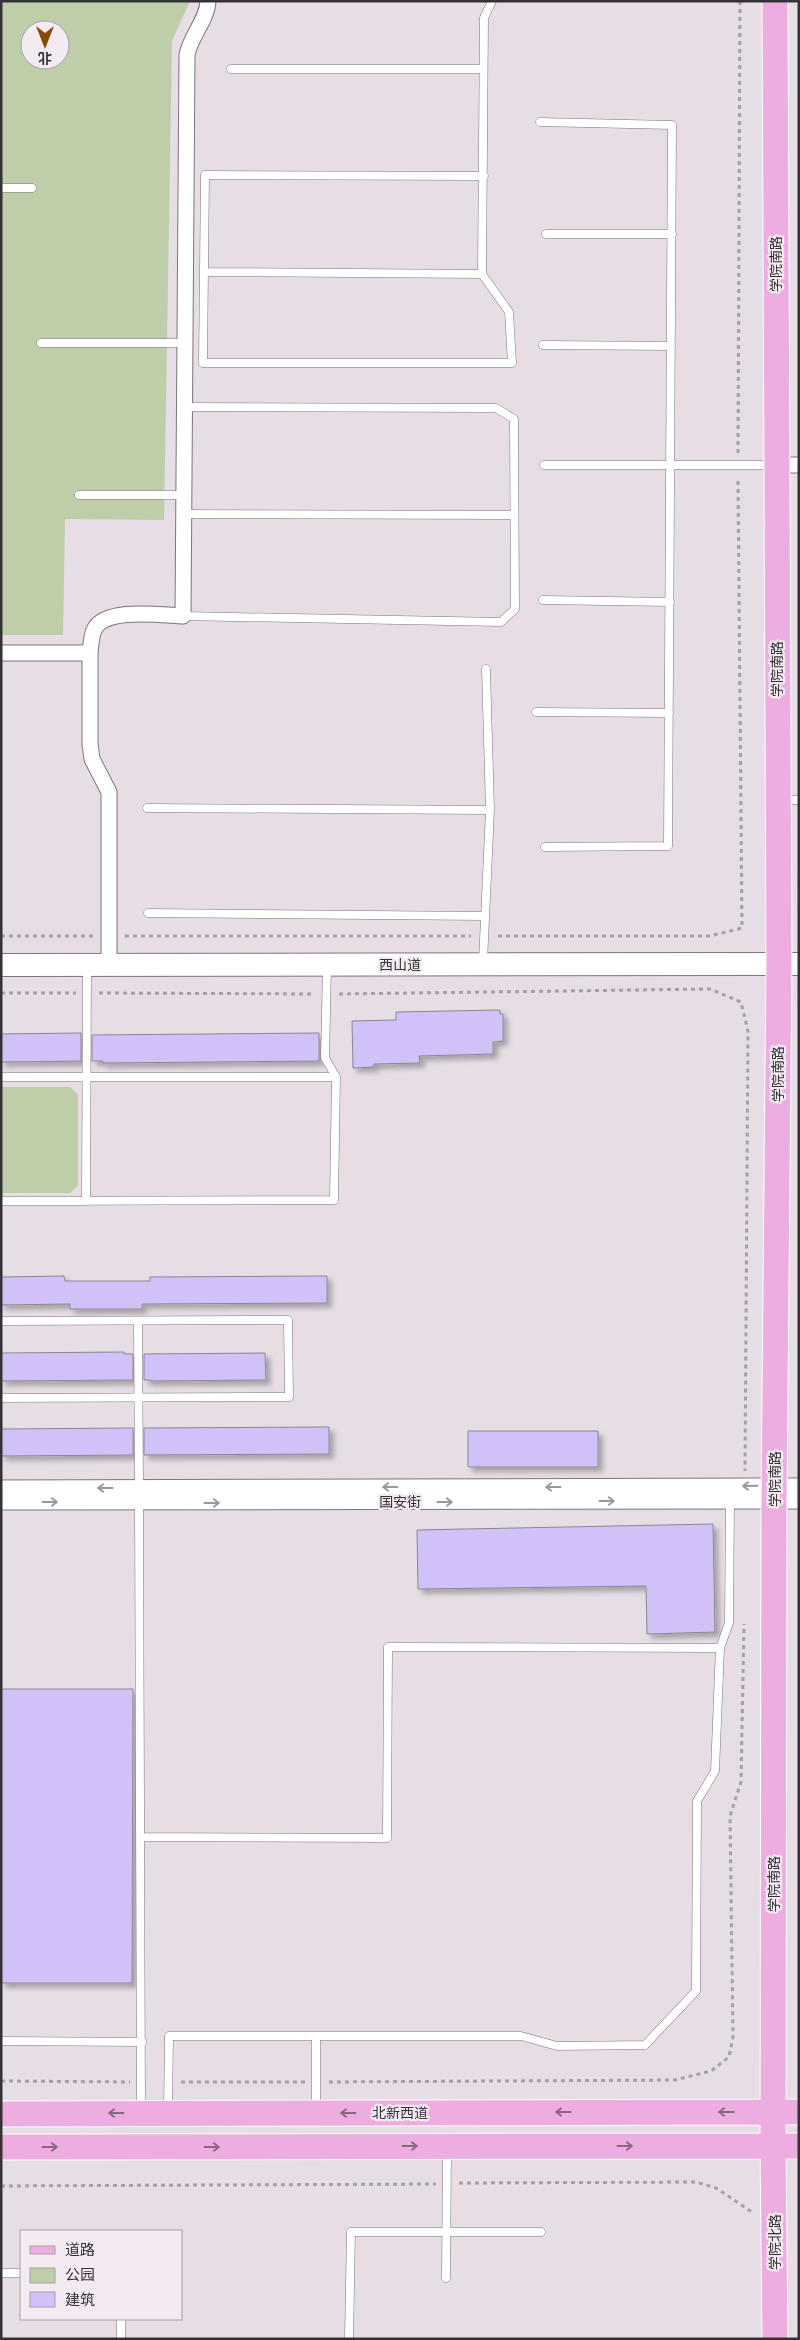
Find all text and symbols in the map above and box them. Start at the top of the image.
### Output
north arrow [20,20,70,70]
text: 北 [38,50,52,66]
street label: 学院南路 [768,236,784,292]
street label: 学院南路 [769,641,785,697]
street label: 西山道 [379,957,421,973]
street label: 学院南路 [770,1046,786,1102]
street label: 学院南路 [767,1451,783,1507]
one-way arrow [382,1482,398,1492]
one-way arrow [545,1482,561,1492]
one-way arrow [742,1482,758,1491]
one-way arrow [97,1483,114,1493]
street label: 国安街 [379,1494,421,1510]
one-way arrow [599,1496,615,1506]
one-way arrow [42,1497,58,1507]
one-way arrow [437,1497,453,1506]
one-way arrow [204,1498,220,1507]
street label: 学院南路 [766,1856,782,1912]
street label: 北新西道 [372,2105,428,2121]
one-way arrow [718,2107,734,2117]
one-way arrow [108,2108,124,2118]
one-way arrow [340,2108,356,2118]
one-way arrow [555,2108,571,2117]
one-way arrow [402,2141,418,2151]
one-way arrow [616,2141,633,2151]
one-way arrow [42,2142,58,2152]
one-way arrow [204,2142,220,2152]
street label: 学院北路 [767,2214,783,2270]
legend [20,2230,182,2320]
text: 道路 [65,2241,95,2258]
text: 公园 [65,2266,95,2283]
text: 建筑 [65,2291,95,2308]

